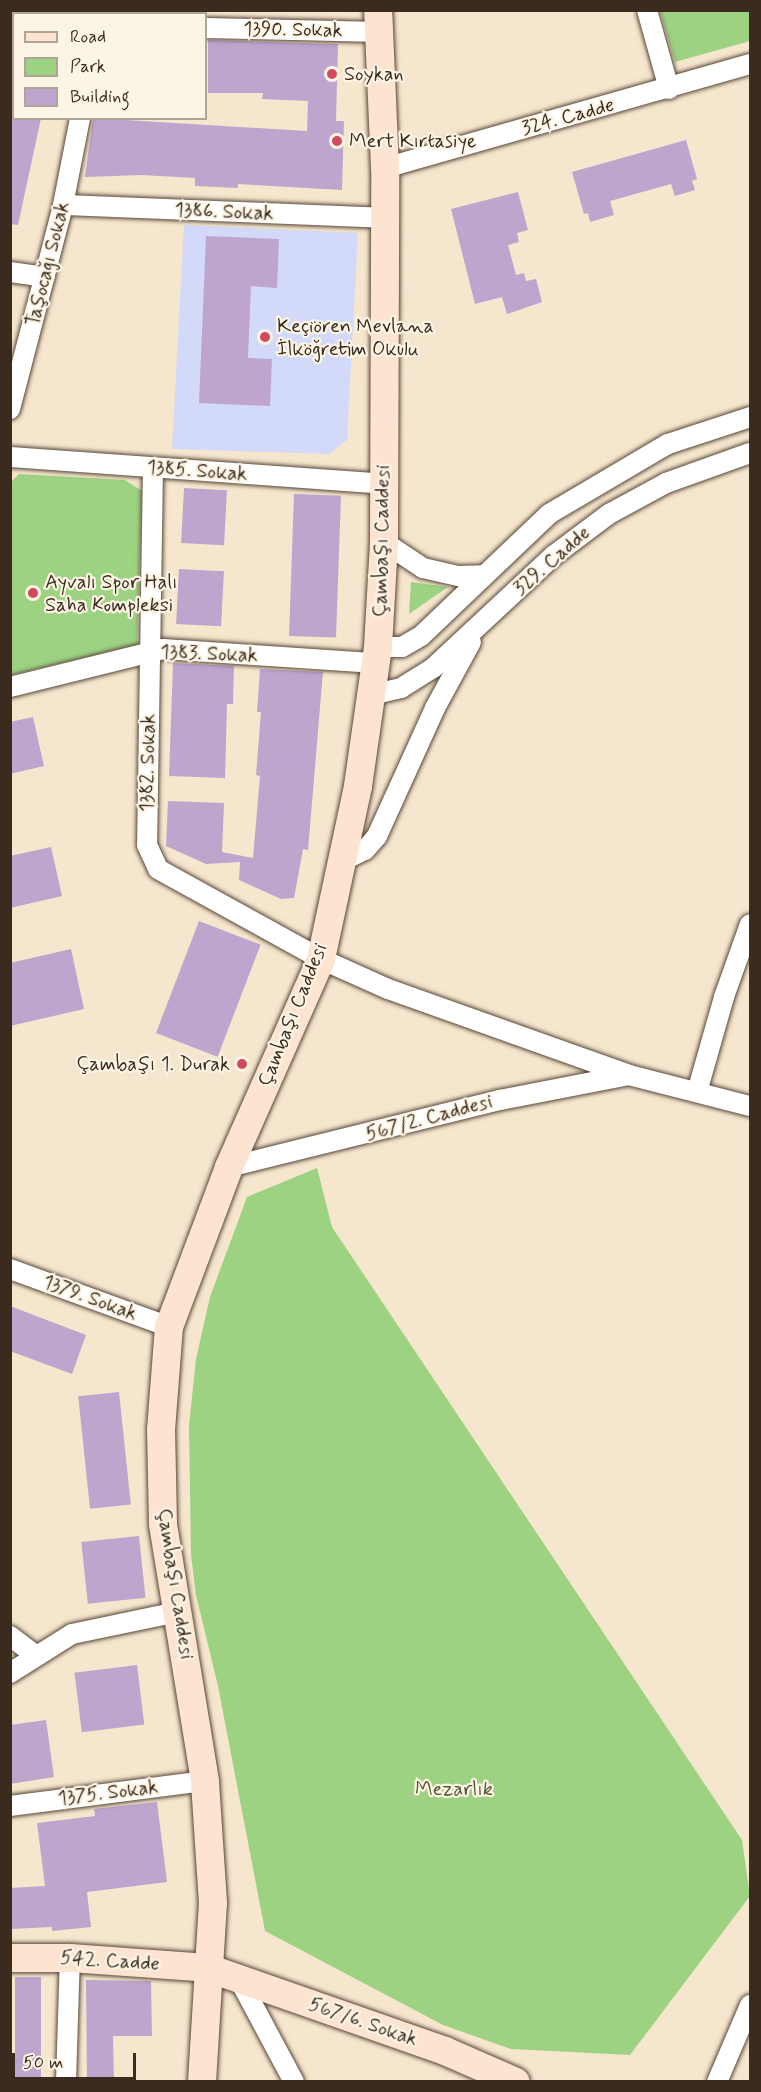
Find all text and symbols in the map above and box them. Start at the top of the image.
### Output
legend [12,12,207,120]
street label: 1390. Sokak [243,17,343,43]
text: Road [70,25,106,49]
text: Park [70,55,106,79]
place label: Soykan [344,62,403,86]
marker: Soykan [325,67,339,81]
text: Building [70,85,130,109]
street label: 324. Cadde [519,93,617,141]
place label: Mert Kırtasiye [349,129,476,153]
marker: Mert Kırtasiye [330,134,344,148]
street label: 1386. Sokak [174,198,274,226]
street label: Taşocağı Sokak [21,199,75,329]
place label: Keçiören Mevlana İlköğretim Okulu [277,314,429,361]
marker: Keçiören Mevlana İlköğretim Okulu [258,330,272,344]
street label: 1385. Sokak [146,456,248,486]
street label: Çambaşı Caddesi [369,465,395,617]
street label: 329. Cadde [509,521,595,601]
place label: Ayvalı Spor Halı Saha Kompleksi [45,570,180,617]
marker: Ayvalı Spor Halı Saha Kompleksi [26,586,40,600]
street label: 1383. Sokak [160,640,258,668]
street label: 1382. Sokak [135,714,161,812]
street label: Çambaşı Caddesi [253,940,333,1090]
place label: Çambaşı 1. Durak [76,1052,230,1076]
marker: Çambaşı 1. Durak [235,1057,249,1071]
street label: 567/2. Caddesi [363,1090,495,1146]
street label: 1379. Sokak [40,1270,140,1326]
street label: Çambaşı Caddesi [151,1507,199,1661]
street label: 1375. Sokak [57,1775,159,1811]
park label: Mezarlık [415,1777,493,1801]
street label: 542. Cadde [59,1946,161,1976]
street label: 567/6. Sokak [306,1992,420,2052]
scale bar [15,2041,140,2079]
text: 50 m [23,2051,63,2075]

